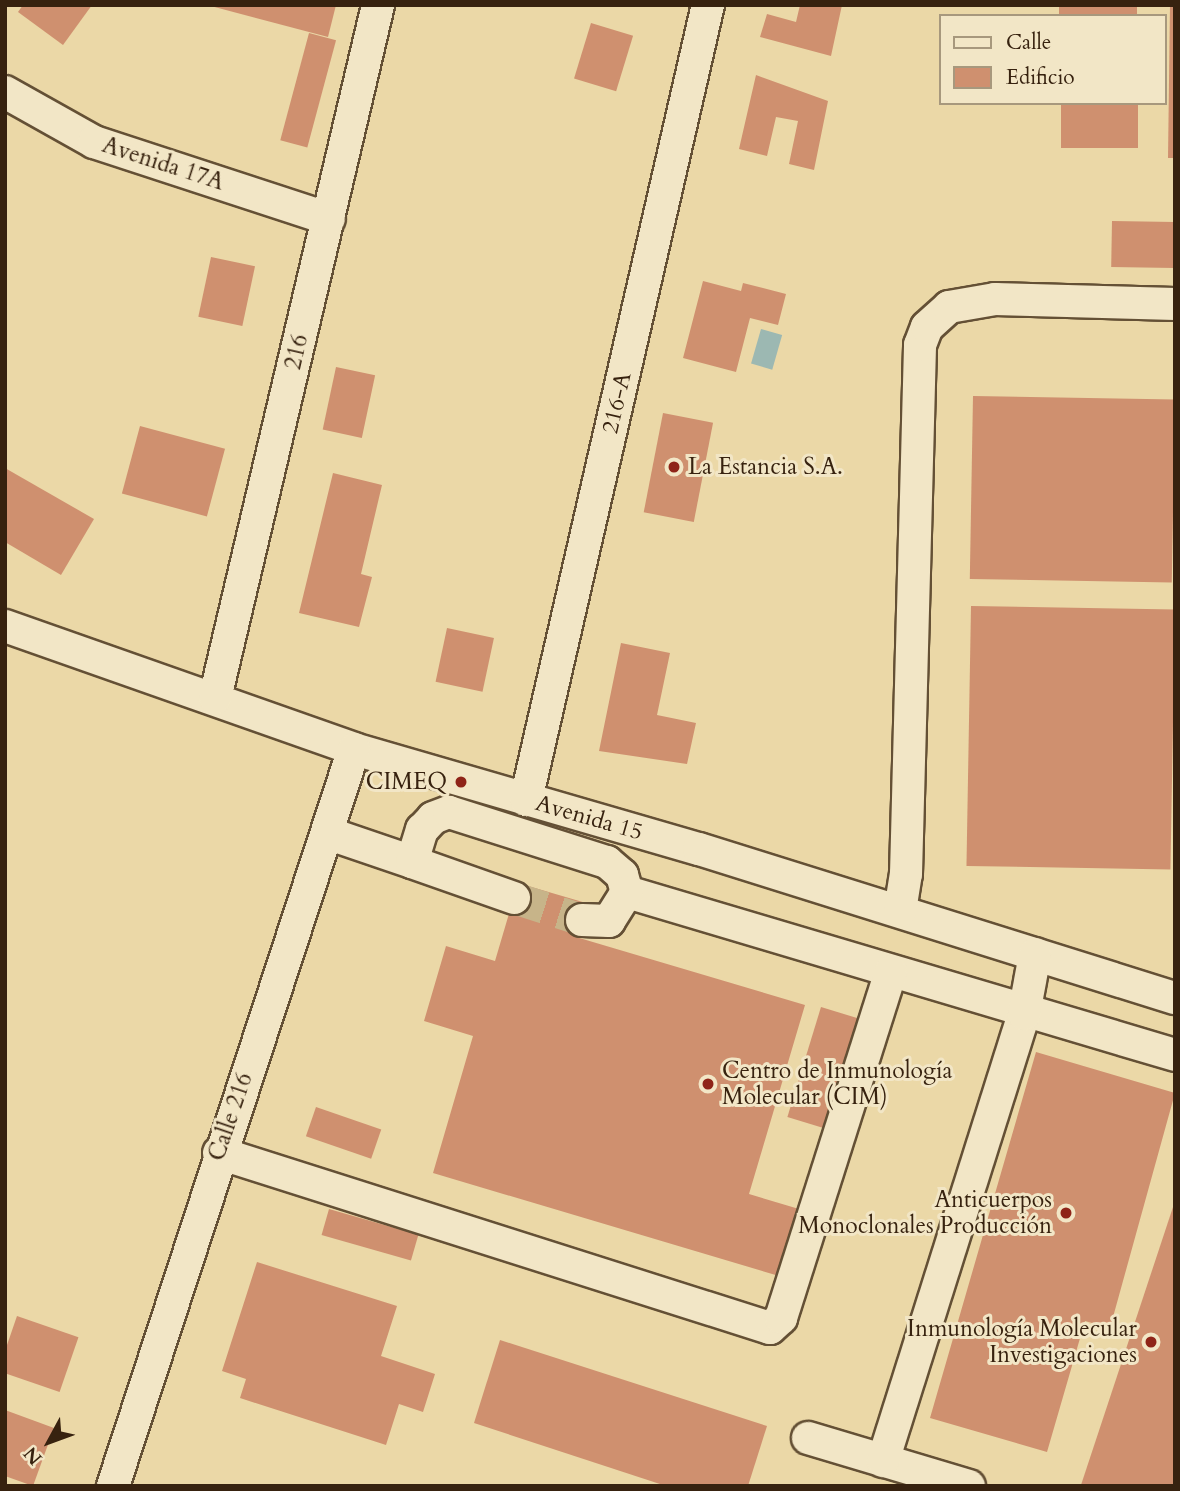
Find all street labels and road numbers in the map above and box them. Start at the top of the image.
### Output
street label: Avenida 17A [99,131,227,197]
street label: 216 [280,332,314,372]
street label: 216-A [597,370,637,436]
street label: Avenida 15 [532,790,646,846]
street label: Calle 216 [203,1069,259,1165]

